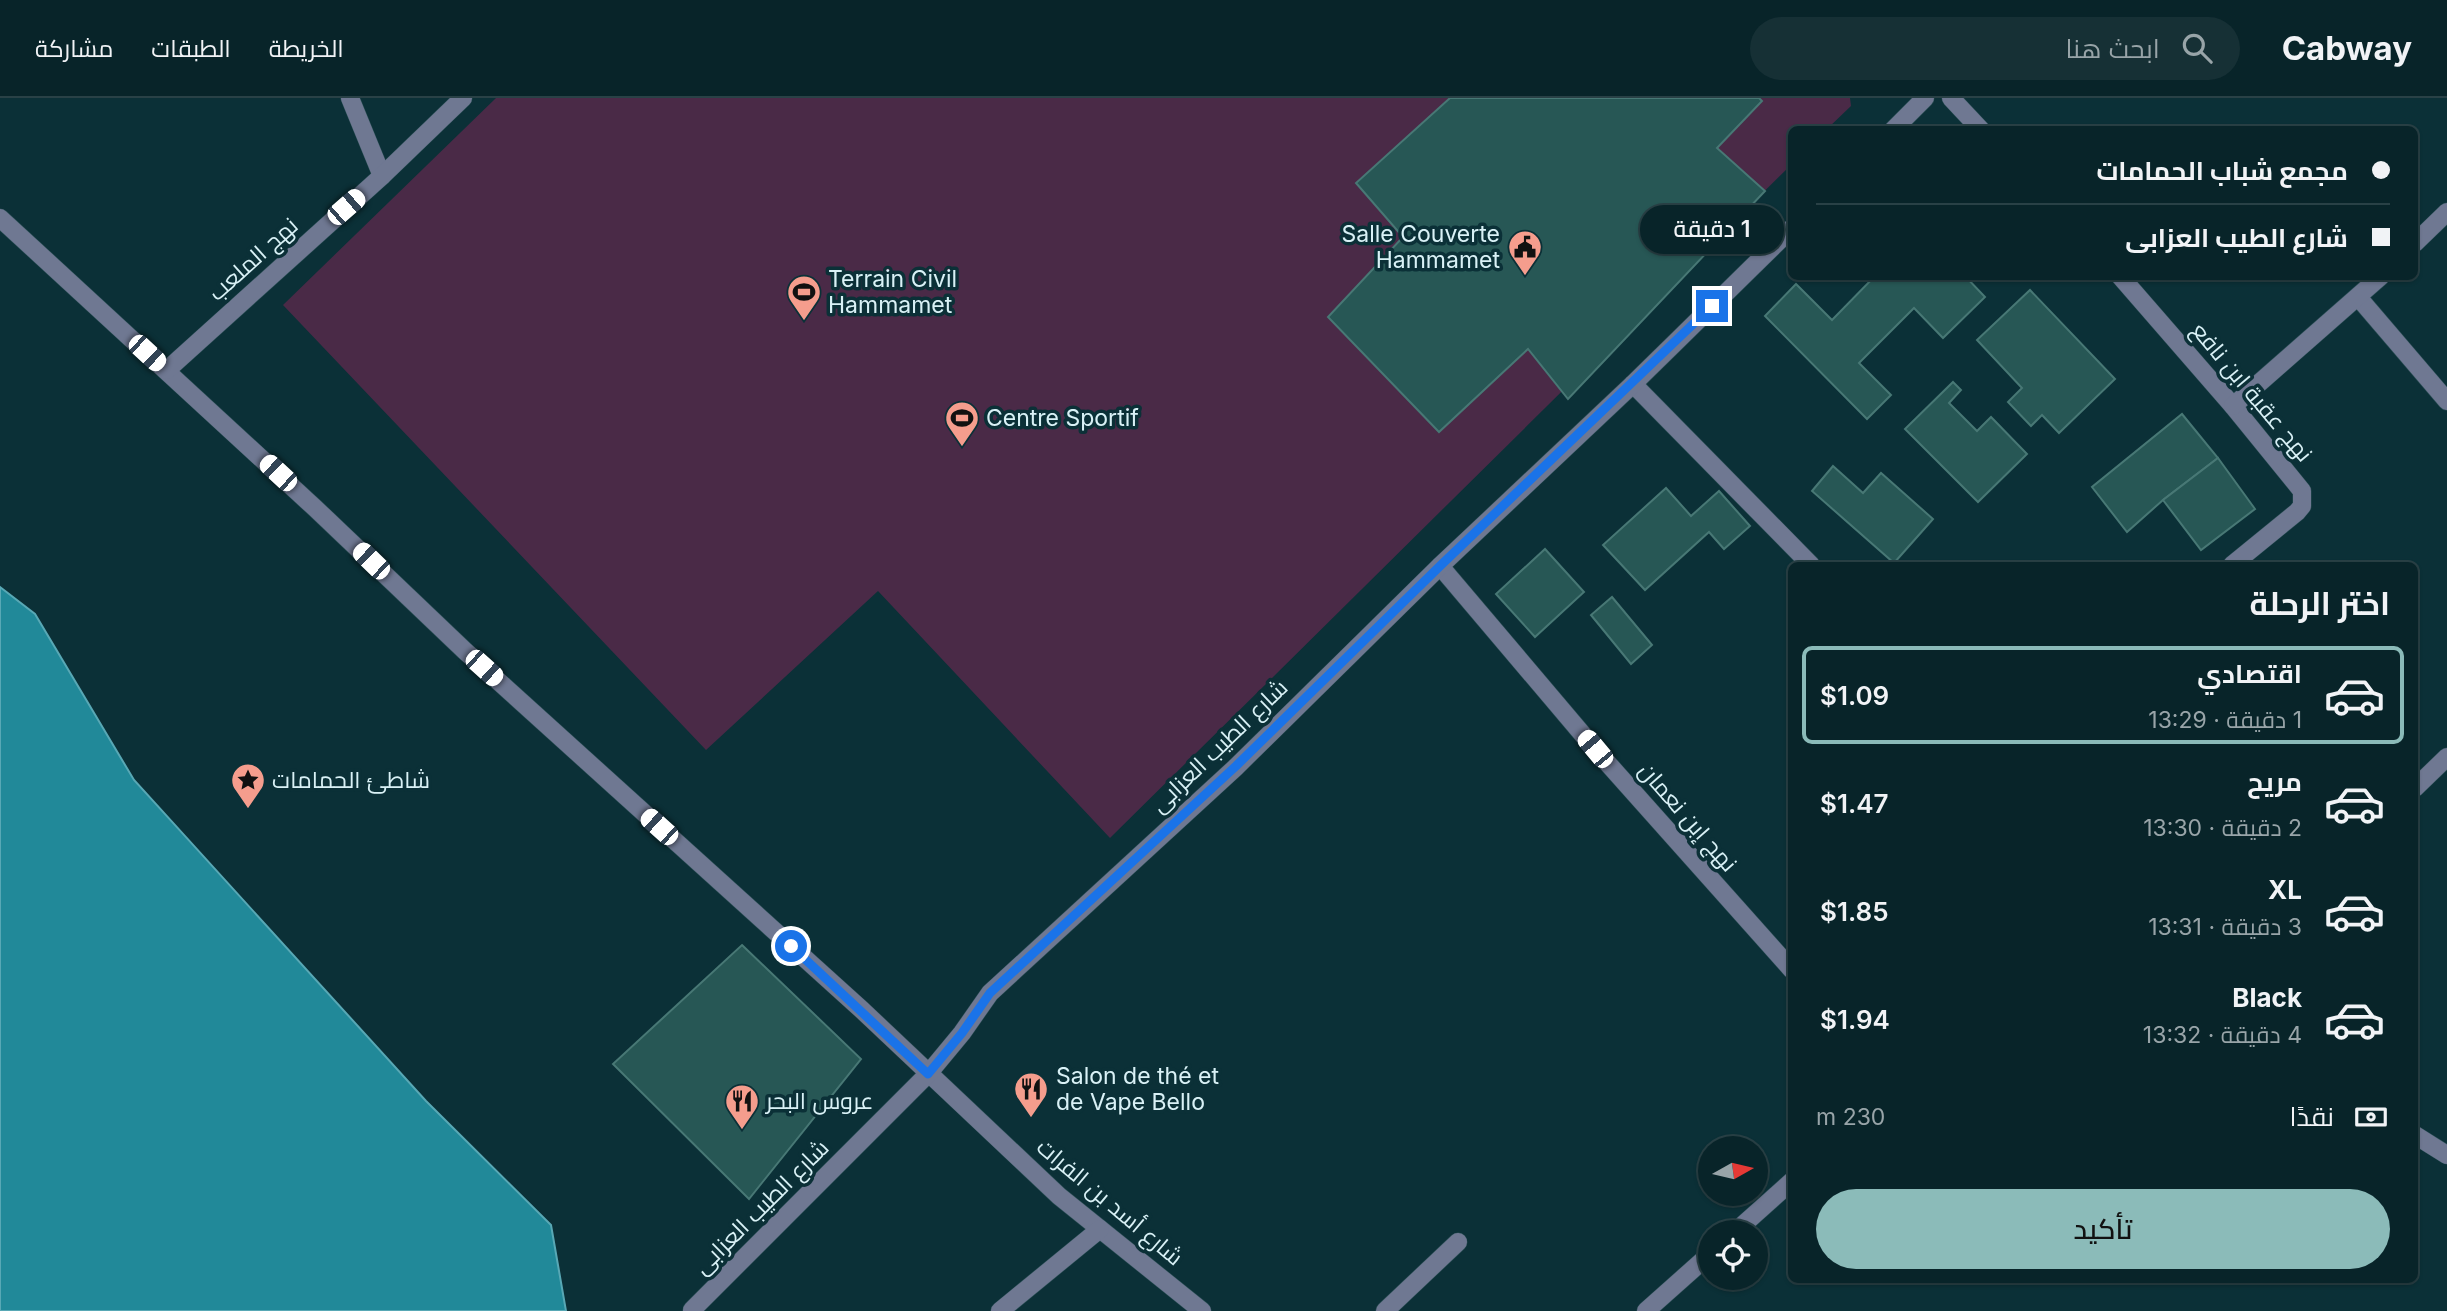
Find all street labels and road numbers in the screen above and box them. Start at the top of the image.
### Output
street label: نهج الملعب [202,212,305,308]
street label: نهج عقبة ابن نافع [2184,317,2318,469]
street label: شارع الطيب العزابى [1145,674,1295,820]
street label: نهج إبن نعمان [1631,757,1743,879]
street label: شارع أسد بن الفرات [1030,1132,1189,1273]
street label: شارع الطيب العزابى [688,1134,836,1282]

